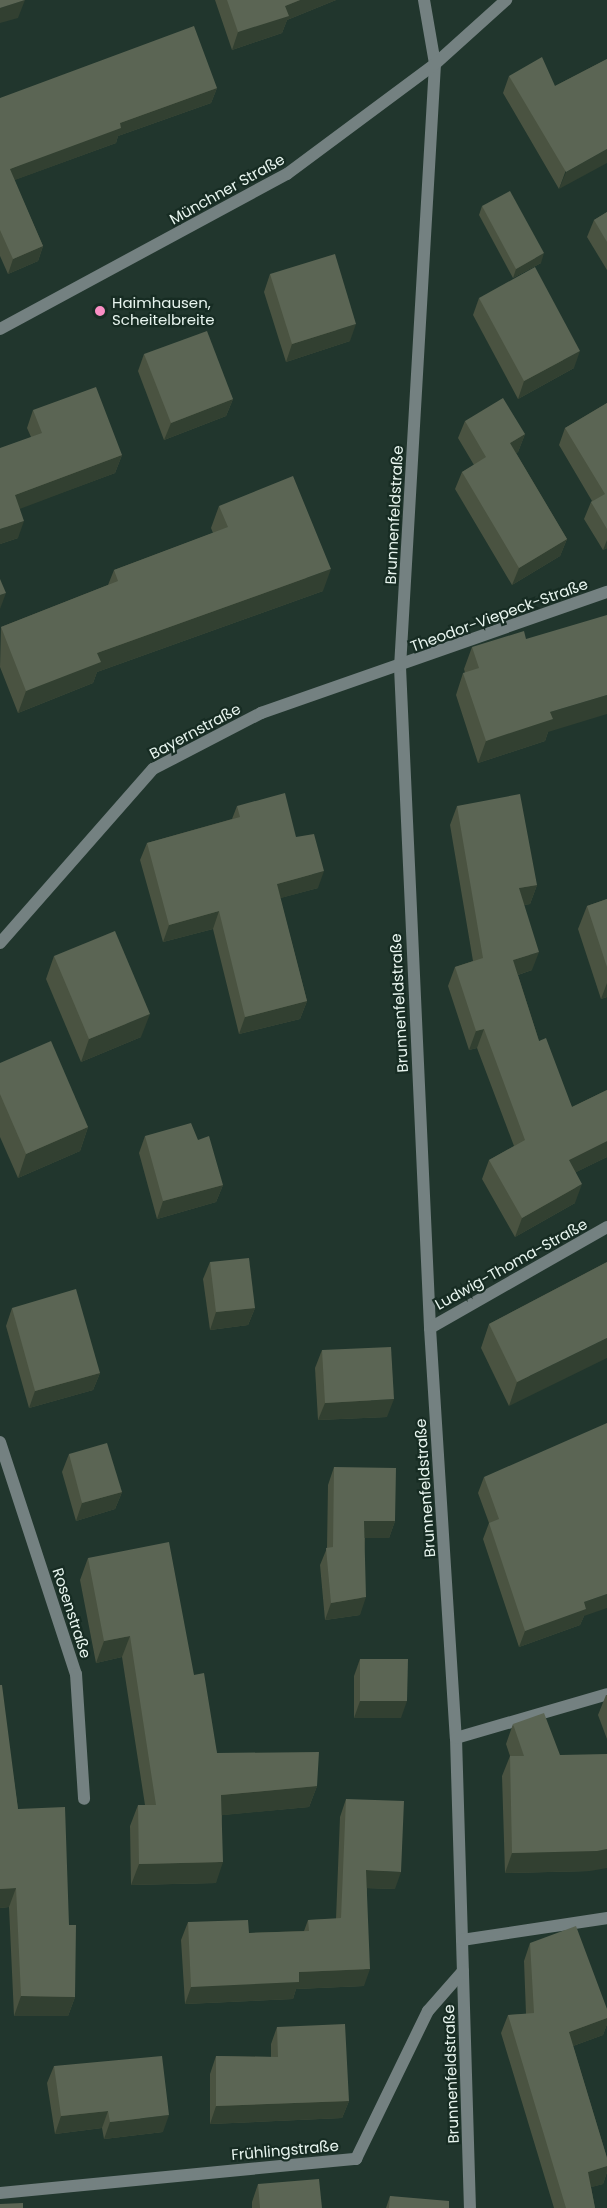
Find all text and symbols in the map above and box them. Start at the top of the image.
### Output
street label: Münchner Straße [166,150,288,228]
place label: Haimhausen, Scheitelbreite [112,293,214,328]
marker: Haimhausen, Scheitelbreite [93,304,107,318]
street label: Brunnenfeldstraße [381,445,407,585]
street label: Theodor-Viepeck-Straße [408,574,590,656]
street label: Bayernstraße [146,699,244,763]
street label: Brunnenfeldstraße [386,933,412,1073]
street label: Ludwig-Thoma-Straße [432,1215,590,1313]
street label: Brunnenfeldstraße [411,1418,439,1558]
street label: Rosenstraße [49,1566,95,1660]
street label: Brunnenfeldstraße [440,2004,462,2144]
street label: Frühlingstraße [230,2136,340,2164]

